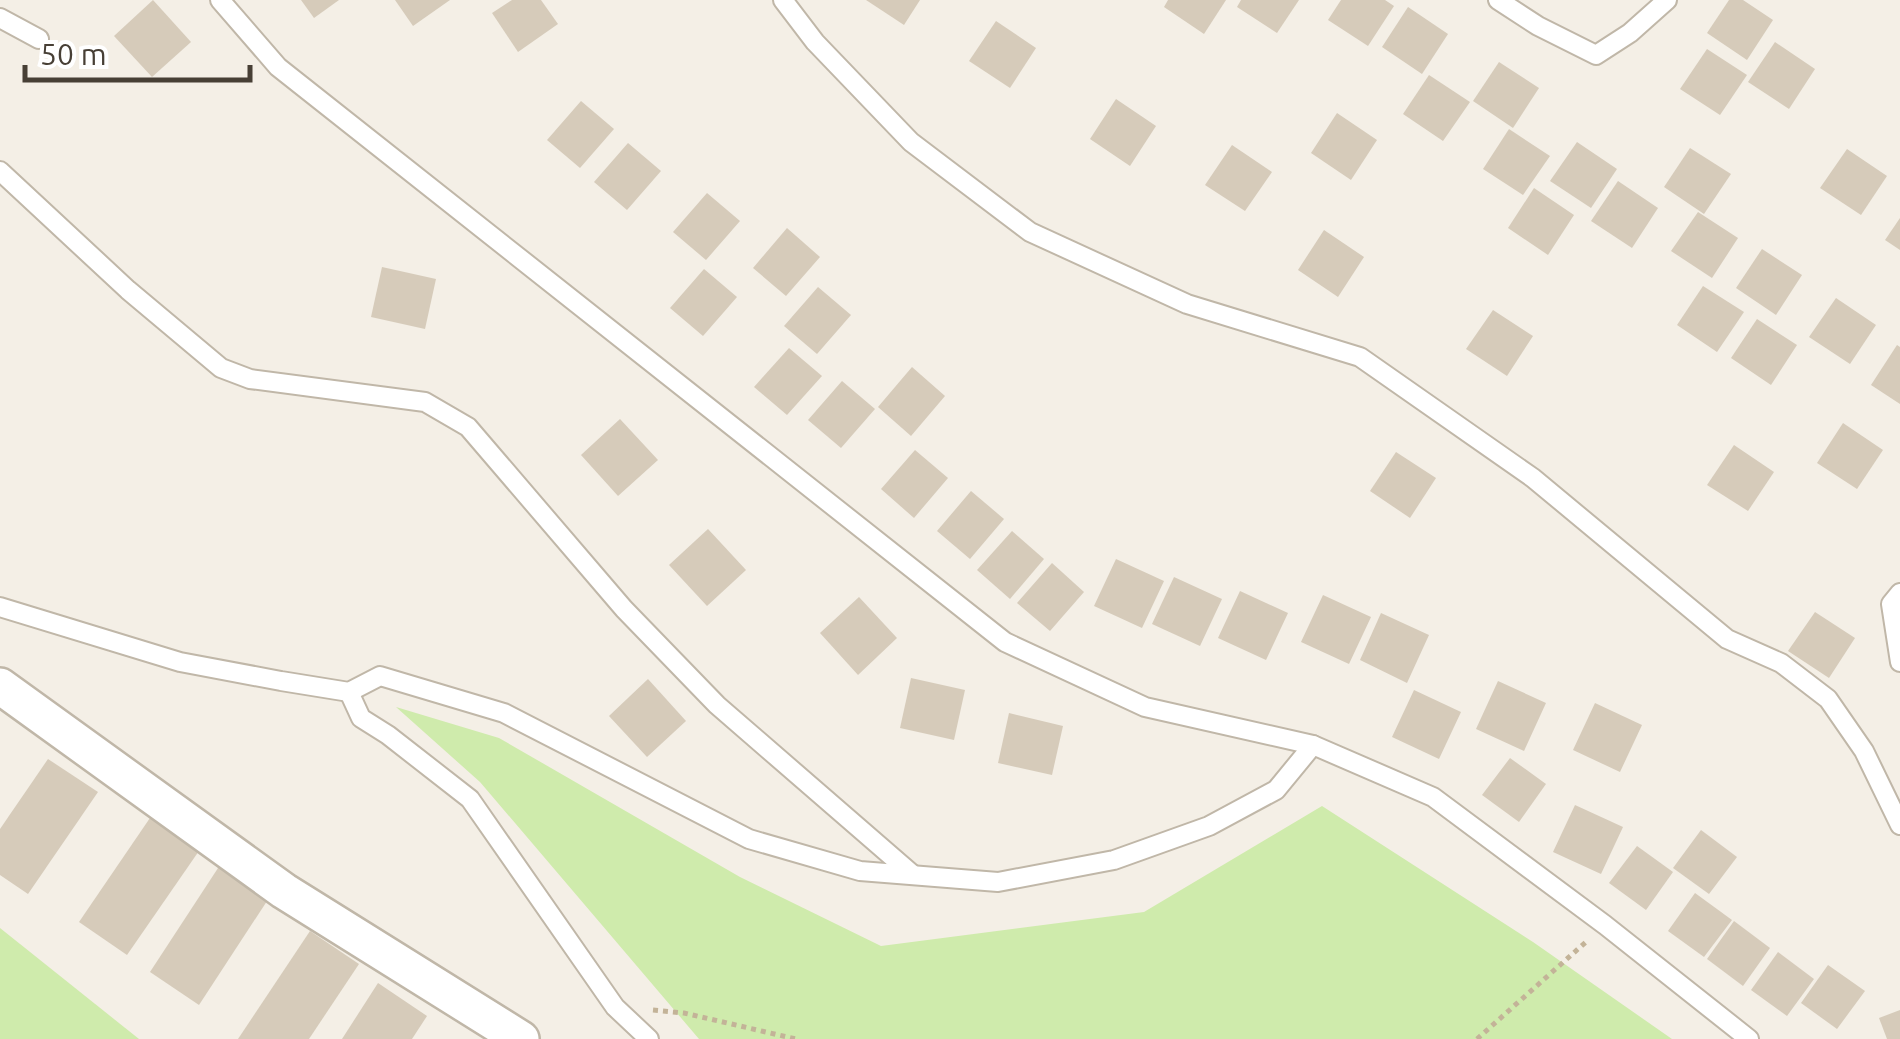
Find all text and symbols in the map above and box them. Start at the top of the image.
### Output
scale bar [25,20,250,82]
text: 50 m [40,37,107,71]

